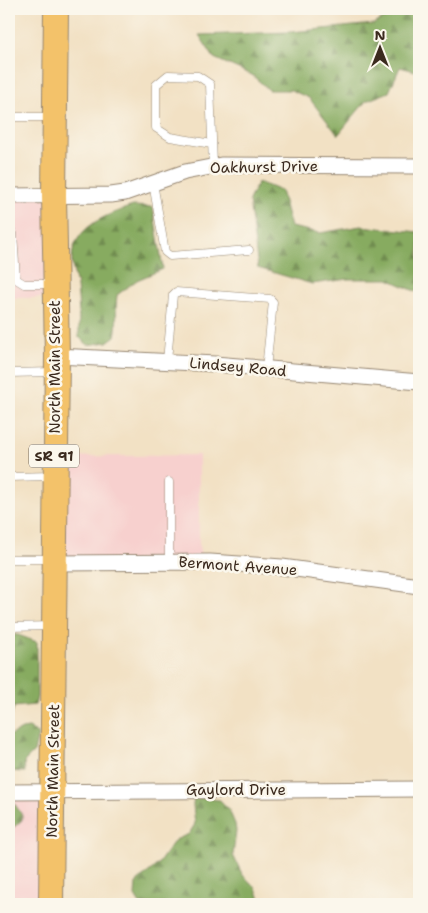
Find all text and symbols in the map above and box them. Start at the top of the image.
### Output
north arrow [356,22,406,72]
text: N [374,26,386,44]
street label: Oakhurst Drive [210,156,318,178]
street label: North Main Street [45,300,65,434]
street label: Lindsey Road [189,353,288,381]
road number: SR 91 [29,444,79,468]
street label: Bermont Avenue [178,552,298,580]
street label: North Main Street [42,704,64,838]
street label: Gaylord Drive [186,780,286,800]

